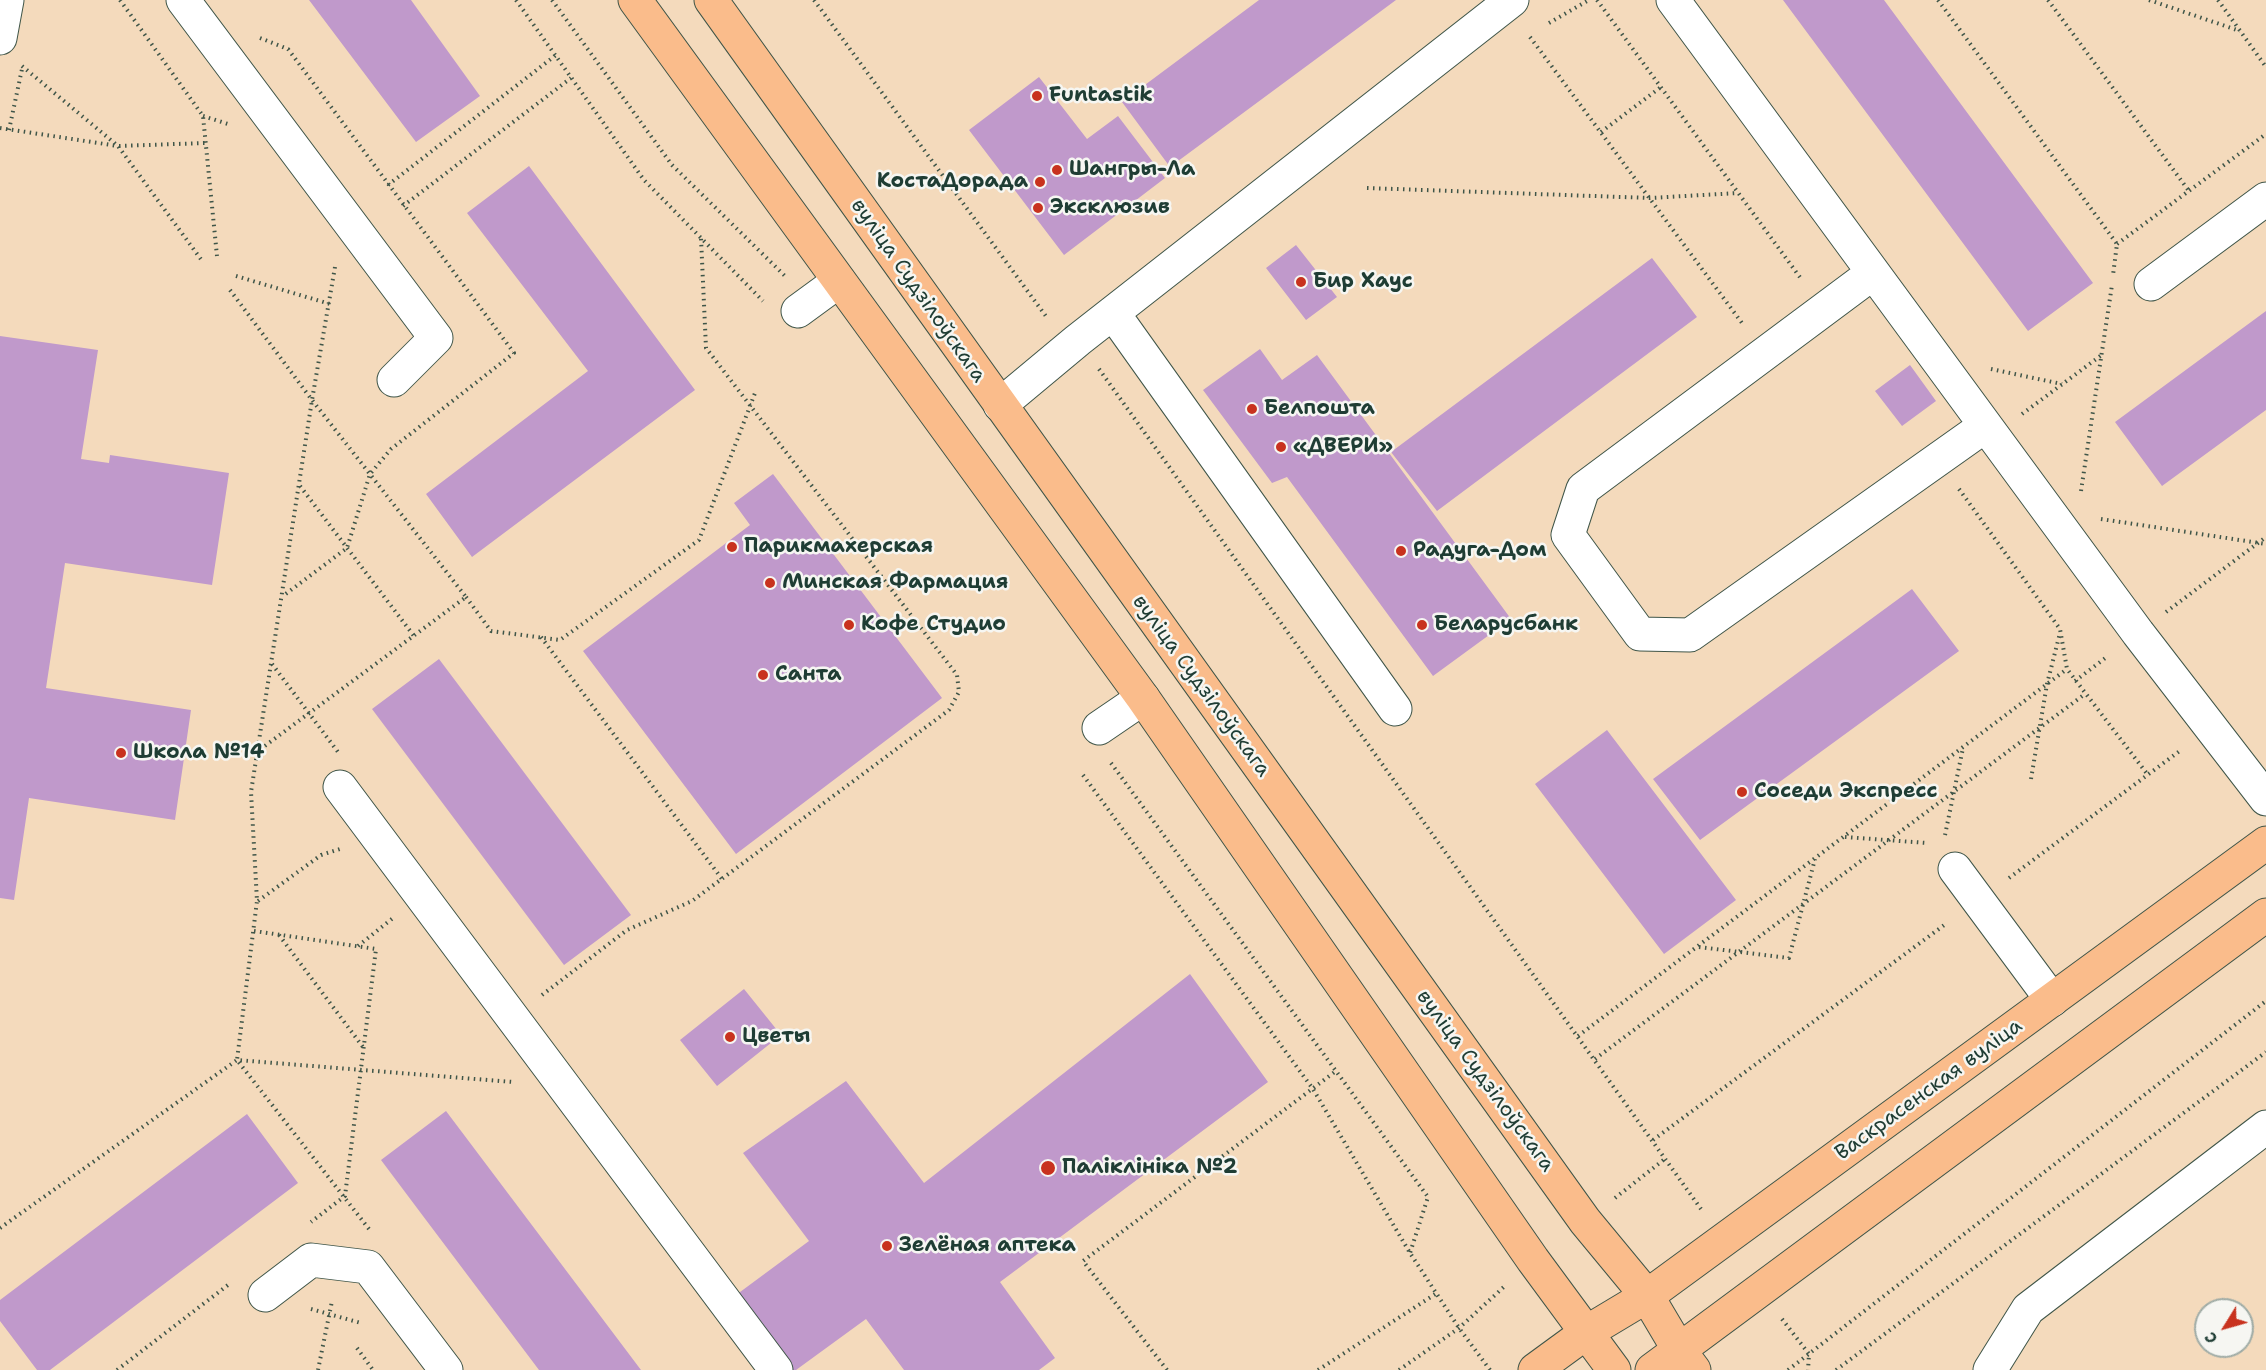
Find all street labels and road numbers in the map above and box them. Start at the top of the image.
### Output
street label: вуліца Судзілоўскага [845,194,991,388]
street label: вуліца Судзілоўскага [1127,590,1275,782]
street label: вуліца Судзілоўскага [1411,985,1559,1177]
street label: Васкрасенская вуліца [1831,1014,2027,1166]

